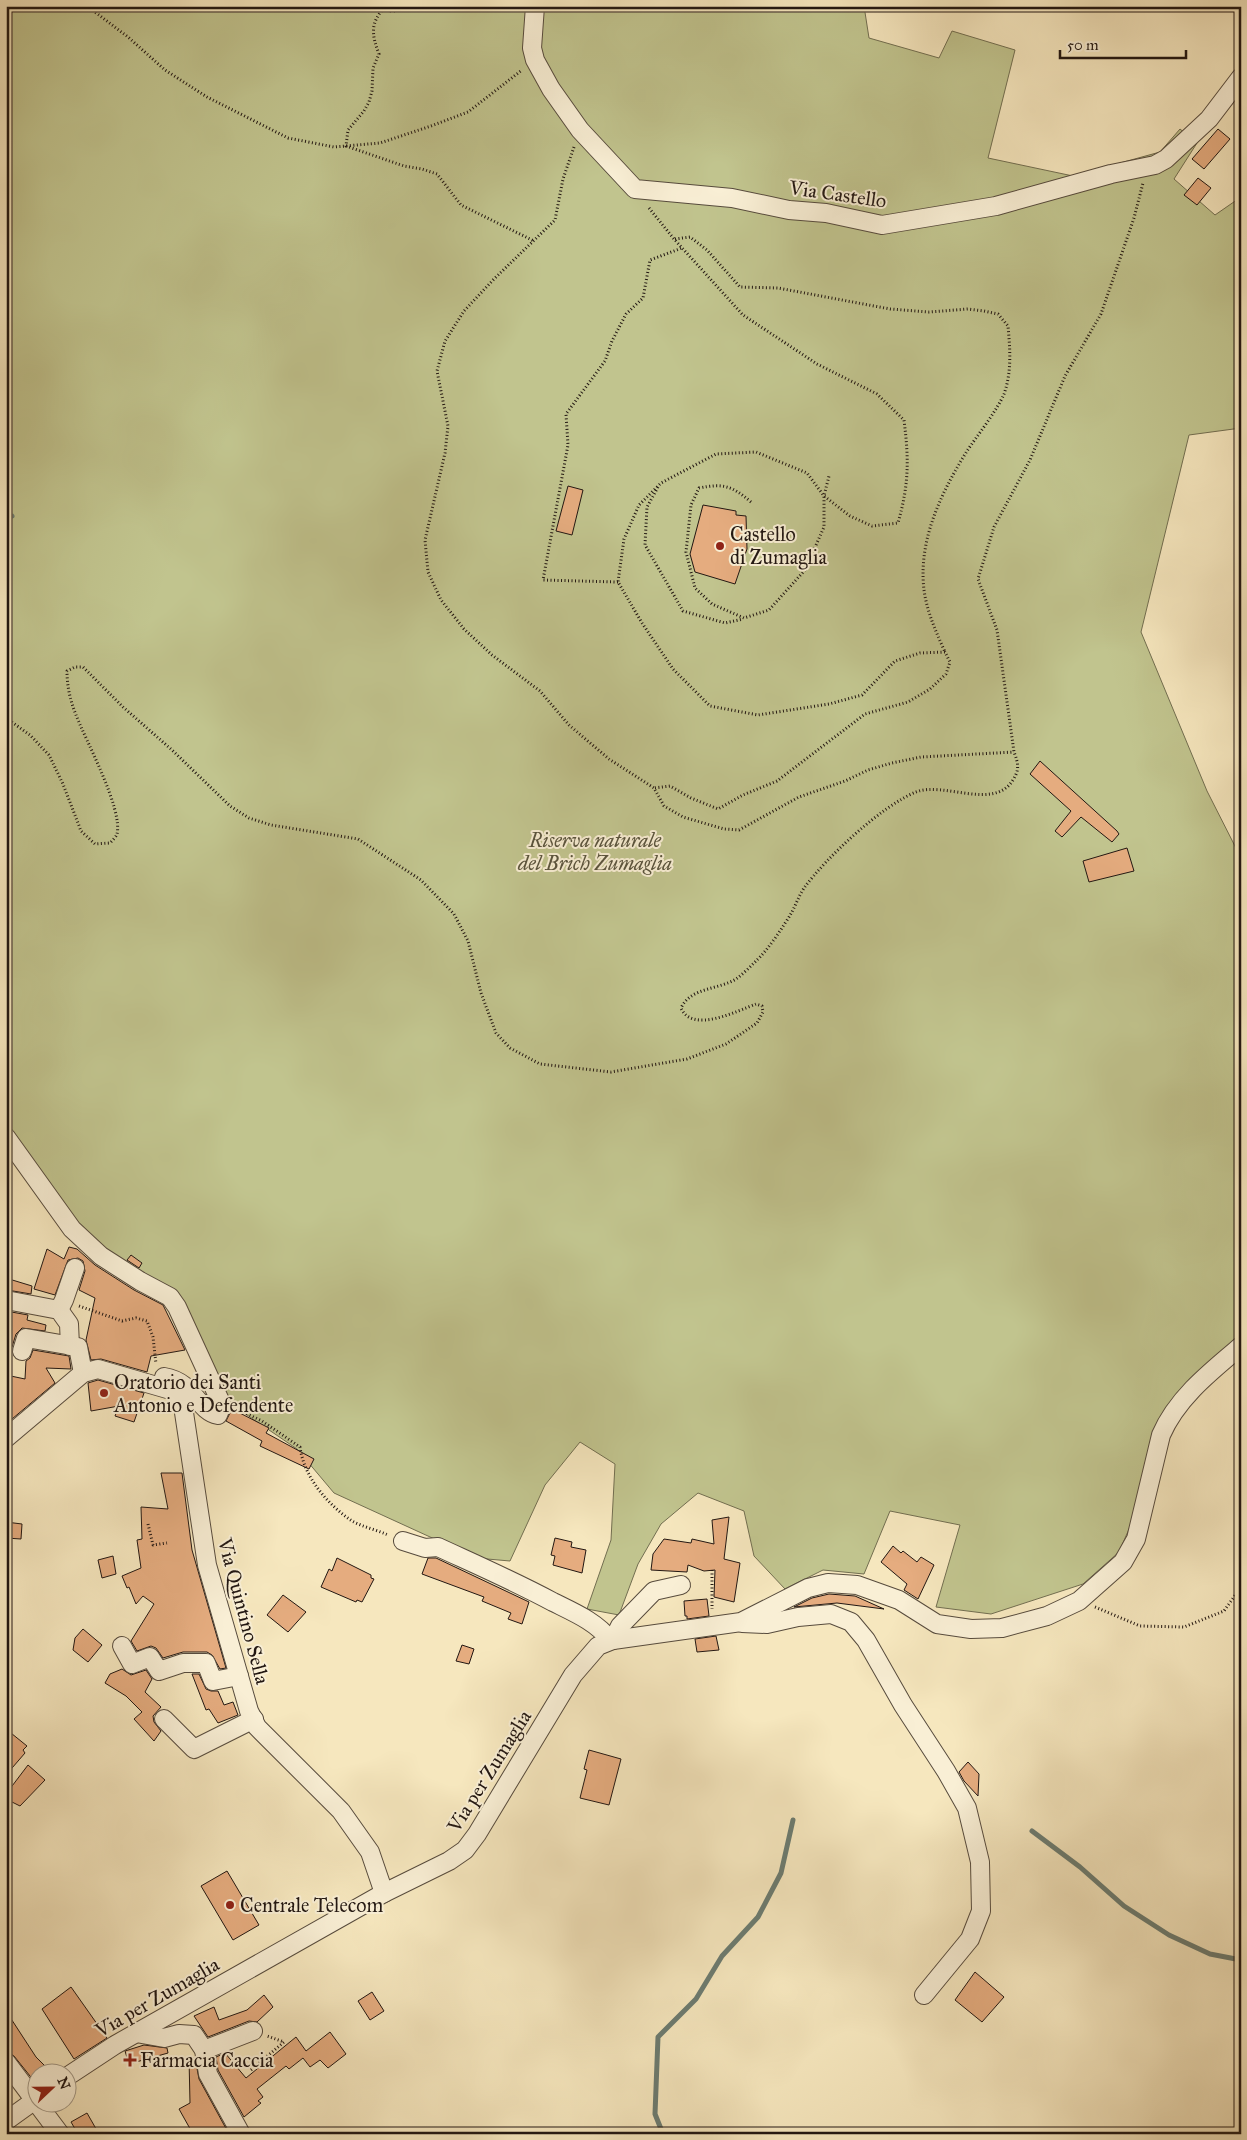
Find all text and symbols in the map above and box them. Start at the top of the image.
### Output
scale bar [1060,28,1186,60]
text: 50 m [1067,36,1099,54]
street label: Via Castello [787,175,888,213]
place label: Castello di Zumaglia [730,522,827,570]
marker: Castello di Zumaglia [714,540,726,552]
park label: Riserva naturale del Brich Zumaglia [517,828,672,875]
place label: Oratorio dei Santi Antonio e Defendente [113,1370,293,1417]
marker: Oratorio dei Santi Antonio e Defendente [98,1387,110,1399]
street label: Via Quintino Sella [213,1534,275,1687]
street label: Via per Zumaglia [441,1705,537,1838]
place label: Centrale Telecom [240,1893,383,1917]
marker: Centrale Telecom [224,1899,236,1911]
street label: Via per Zumaglia [90,1951,224,2044]
place label: Farmacia Caccia [140,2048,274,2072]
marker: Farmacia Caccia [124,2054,136,2066]
north arrow [28,2062,78,2112]
text: N [53,2075,74,2092]

